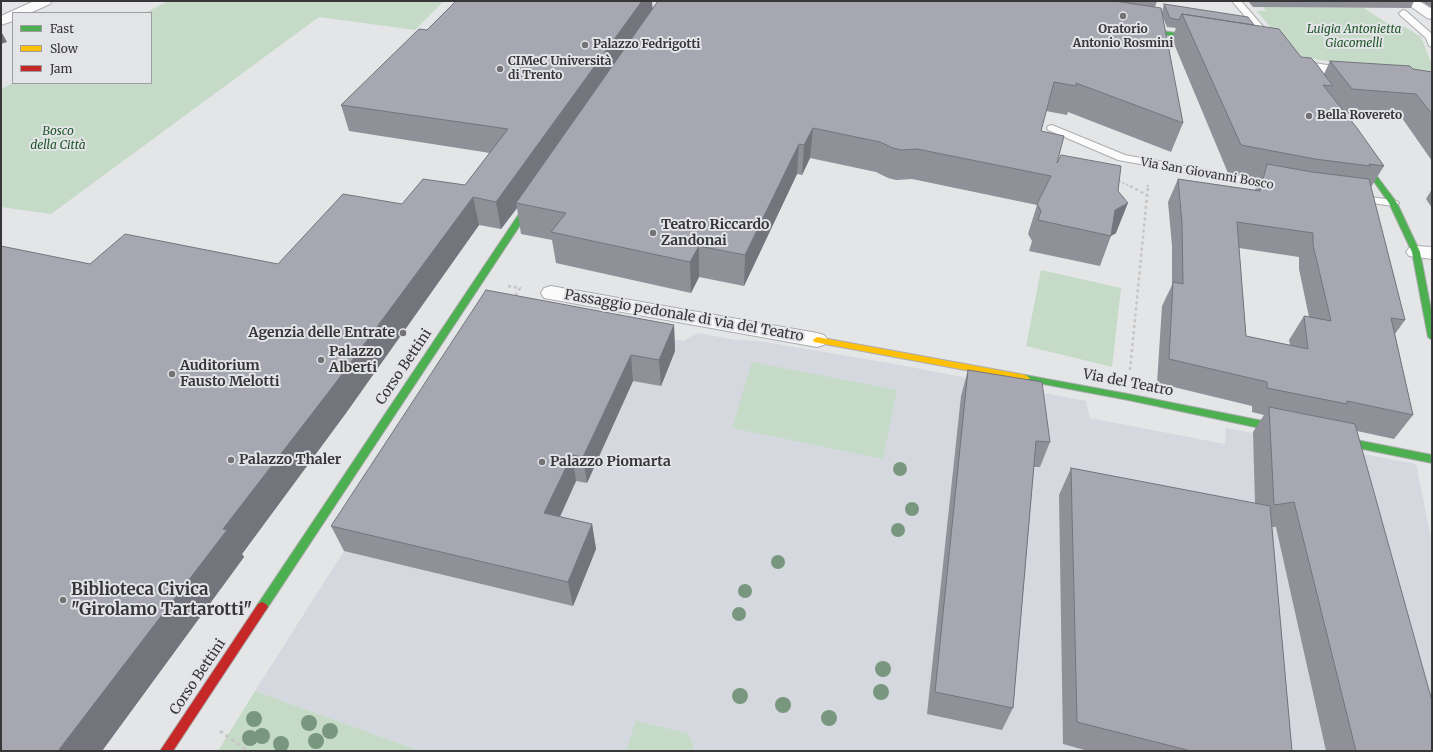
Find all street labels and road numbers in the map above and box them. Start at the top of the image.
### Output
street label: Via San Giovanni Bosco [1139,155,1275,193]
street label: Passaggio pedonale di via del Teatro [563,287,805,345]
street label: Corso Bettini [372,326,436,408]
street label: Via del Teatro [1081,366,1175,400]
street label: Corso Bettini [166,636,230,718]

